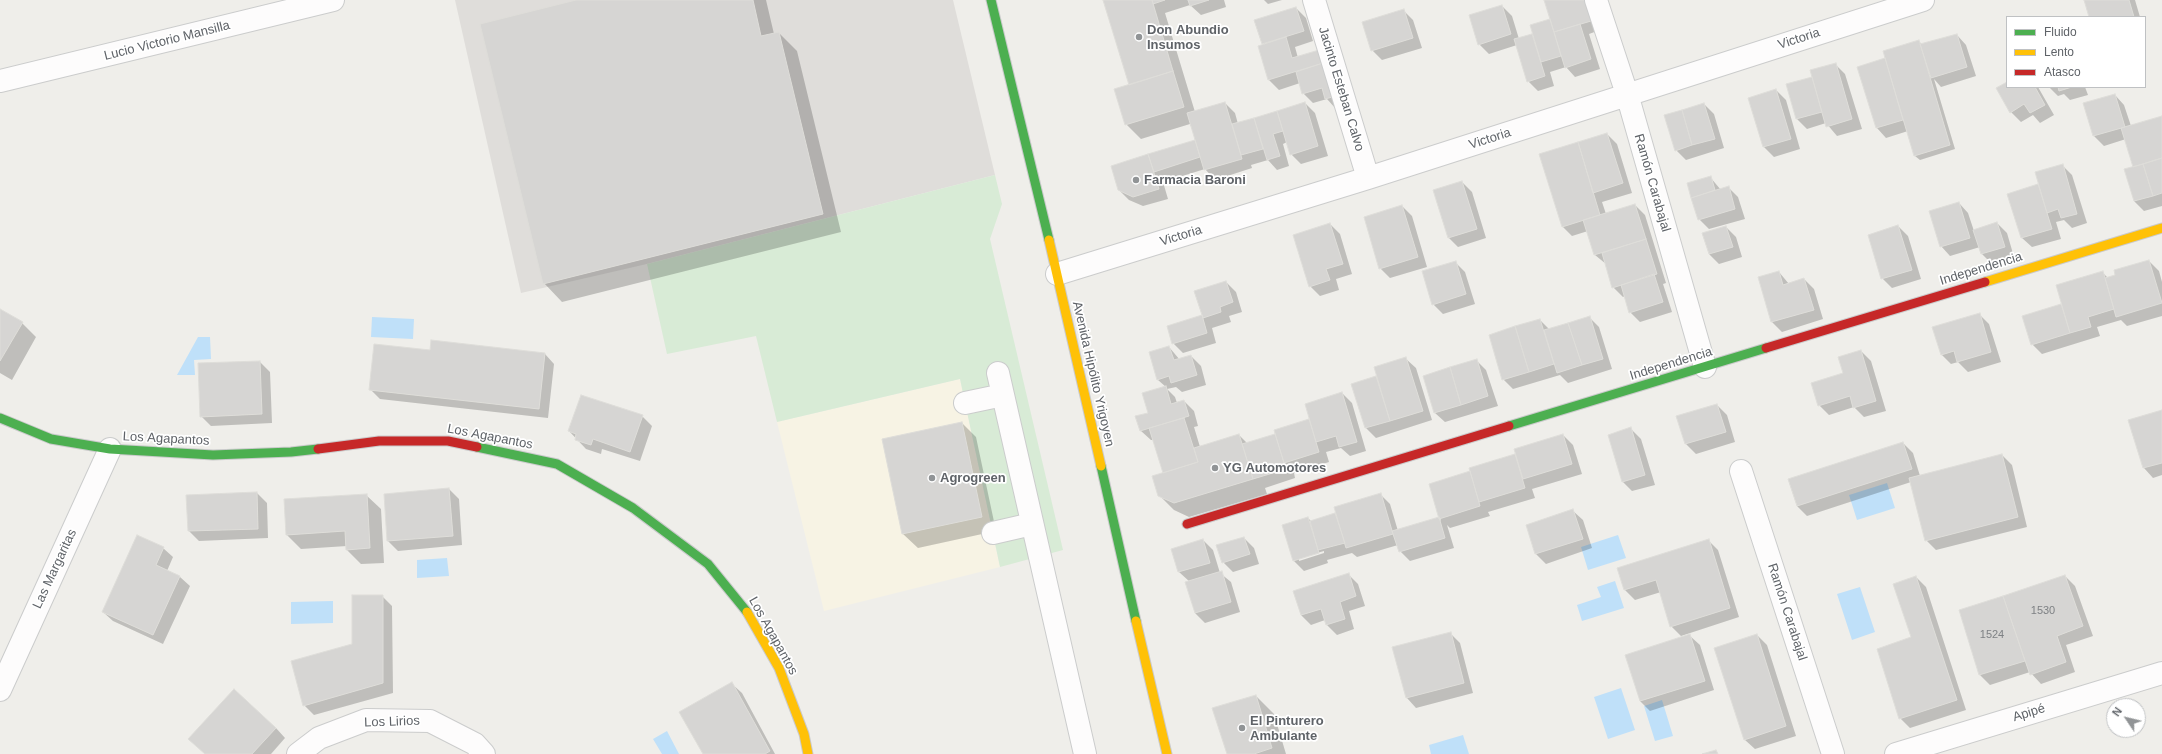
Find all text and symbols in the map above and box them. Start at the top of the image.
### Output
legend [2006,16,2146,88]
street label: Lucio Victorio Mansilla [102,18,232,64]
place label: Don Abundio Insumos [1147,22,1229,53]
street label: Jacinto Esteban Calvo [1315,25,1367,153]
street label: Victoria [1776,25,1822,53]
text: Fluido [2044,25,2077,39]
marker: Don Abundio Insumos [1134,32,1144,42]
text: Lento [2044,45,2074,59]
text: Atasco [2044,65,2081,79]
street label: Victoria [1467,125,1513,153]
street label: Ramón Carabajal [1631,132,1673,234]
place label: Farmacia Baroni [1144,172,1246,188]
marker: Farmacia Baroni [1131,175,1141,185]
street label: Victoria [1158,222,1204,250]
street label: Independencia [1938,249,2024,289]
street label: Avenida Hipólito Yrigoyen [1069,300,1117,448]
street label: Independencia [1628,344,1714,384]
street label: Los Agapantos [446,421,534,453]
street label: Los Agapantos [122,429,210,449]
place label: YG Automotores [1223,460,1326,476]
marker: YG Automotores [1210,463,1220,473]
place label: Agrogreen [940,470,1006,486]
marker: Agrogreen [927,473,937,483]
street label: Las Margaritas [30,527,80,611]
street label: Ramón Carabajal [1764,561,1810,663]
street label: Los Agapantos [745,594,801,678]
house number: 1530 [2031,604,2055,618]
house number: 1524 [1980,628,2004,642]
north arrow [2106,698,2146,738]
street label: Apipé [2011,701,2047,725]
text: N [2110,705,2124,718]
street label: Los Lirios [364,713,420,731]
place label: El Pinturero Ambulante [1250,713,1324,744]
marker: El Pinturero Ambulante [1237,723,1247,733]

